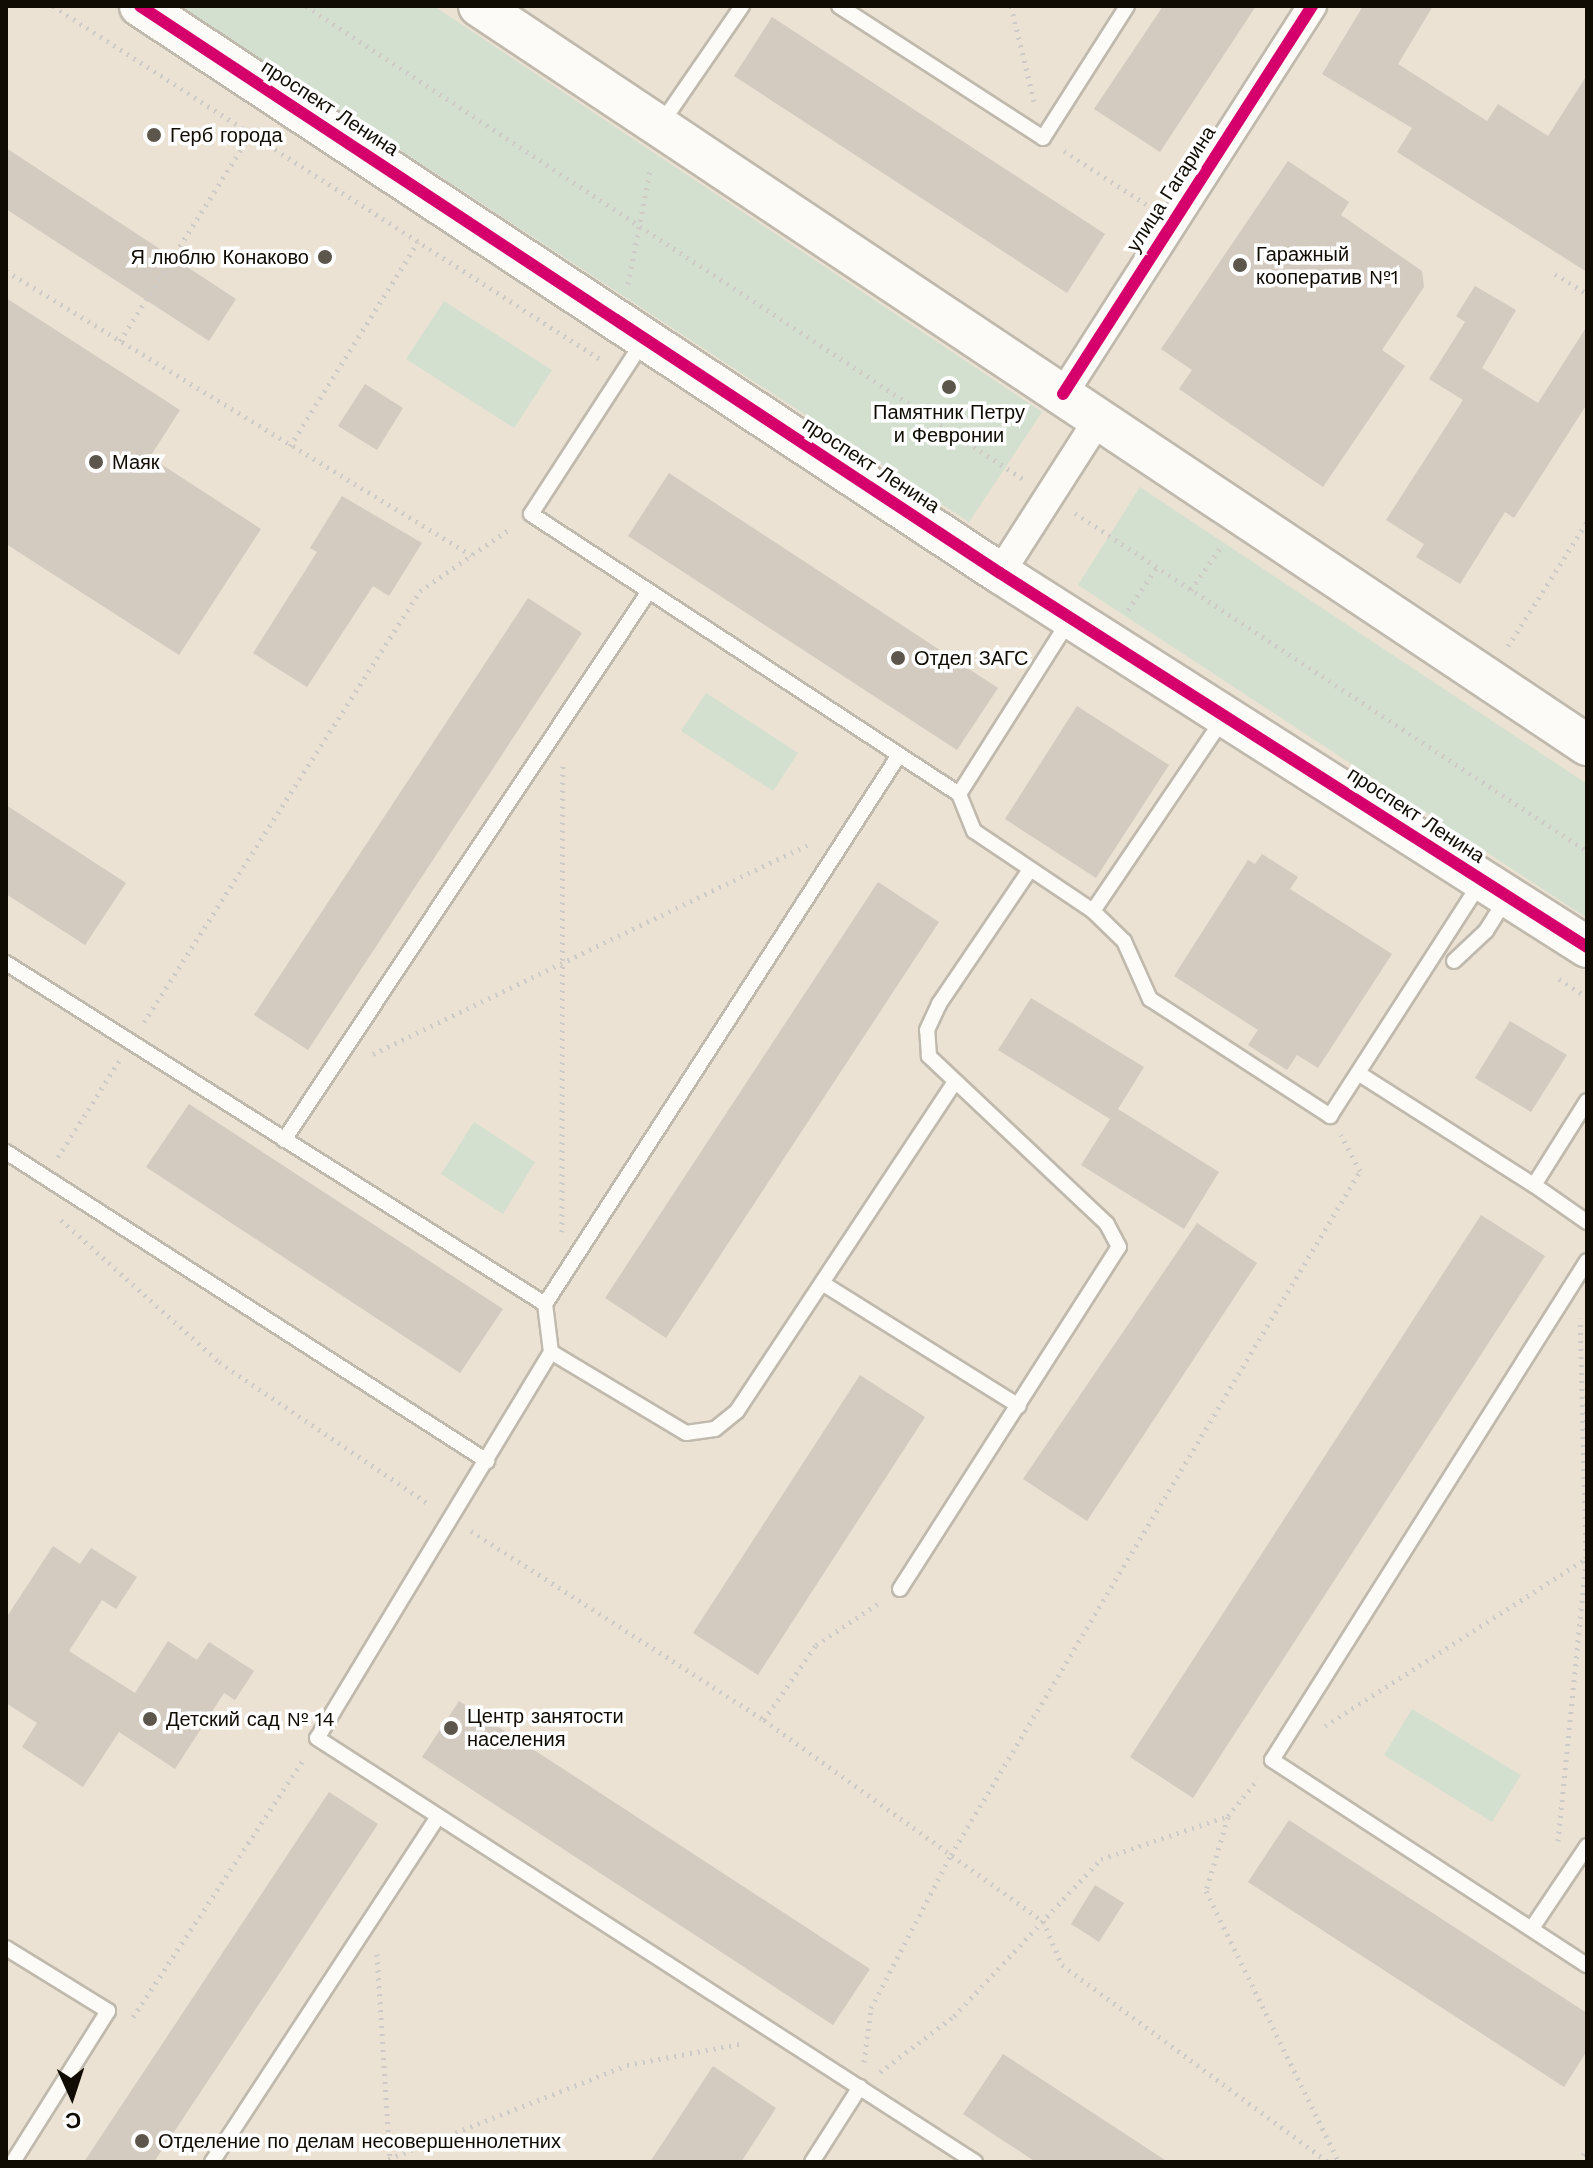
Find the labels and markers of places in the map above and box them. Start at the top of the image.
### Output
place label: Герб города [170,123,283,147]
marker: Герб города [145,126,163,144]
place label: Гаражный кооператив №1 [1256,242,1398,289]
place label: Я люблю Конаково [130,245,309,269]
marker: Я люблю Конаково [316,248,334,266]
marker: Гаражный кооператив №1 [1231,256,1249,274]
marker: Памятник Петру и Февронии [940,378,958,396]
place label: Памятник Петру и Февронии [873,400,1025,447]
place label: Маяк [112,450,160,474]
marker: Маяк [87,453,105,471]
place label: Отдел ЗАГС [914,646,1028,670]
marker: Отдел ЗАГС [889,649,907,667]
place label: Центр занятости населения [467,1704,624,1751]
place label: Детский сад № 14 [166,1707,335,1731]
marker: Детский сад № 14 [141,1710,159,1728]
marker: Центр занятости населения [442,1719,460,1737]
place label: Отделение по делам несовершеннолетних [158,2129,561,2153]
marker: Отделение по делам несовершеннолетних [133,2132,151,2150]

